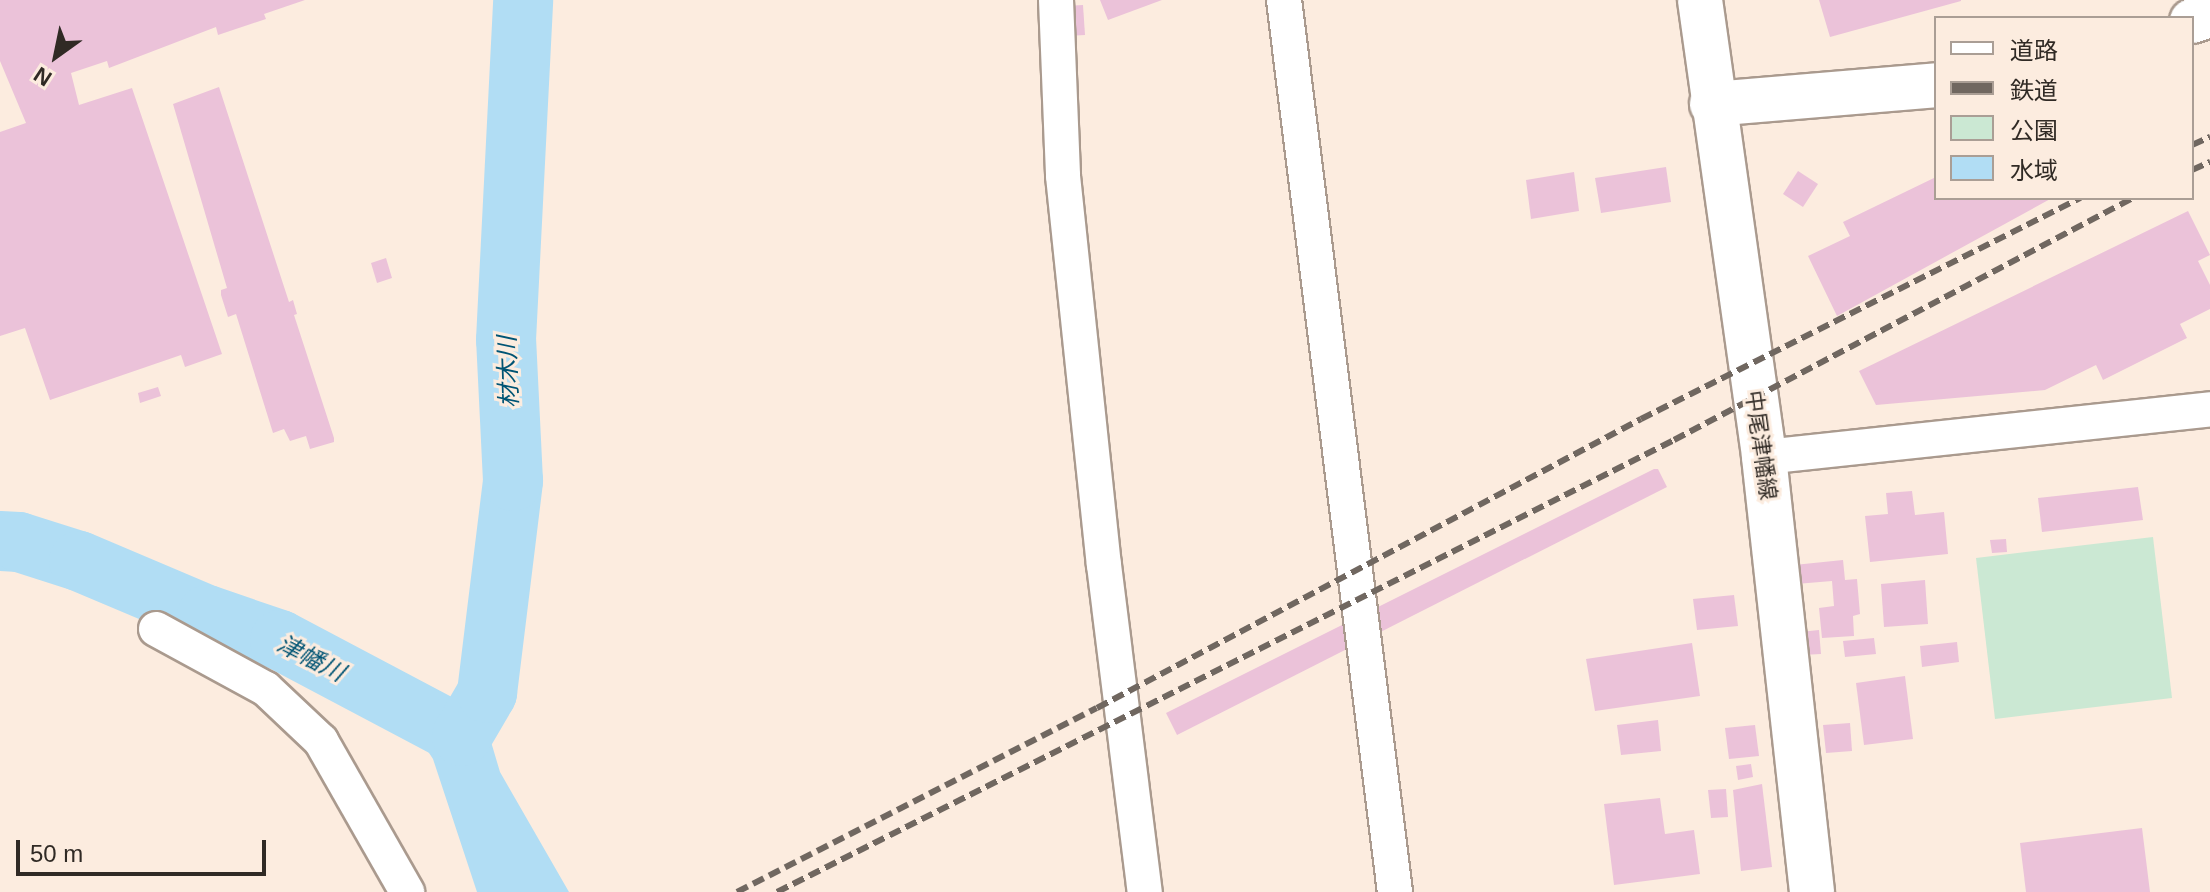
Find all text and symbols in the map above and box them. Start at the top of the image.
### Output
north arrow [16,16,96,96]
legend [1934,16,2194,200]
text: 道路 [2010,37,2058,64]
text: N [29,62,56,91]
text: 鉄道 [2010,77,2058,104]
text: 公園 [2010,117,2058,144]
text: 水域 [2010,157,2058,184]
water label: 材木川 [492,336,524,408]
street label: 中尾津幡線 [1740,389,1782,501]
water label: 津幡川 [272,629,350,687]
scale bar [20,824,270,874]
text: 50 m [30,840,83,867]

